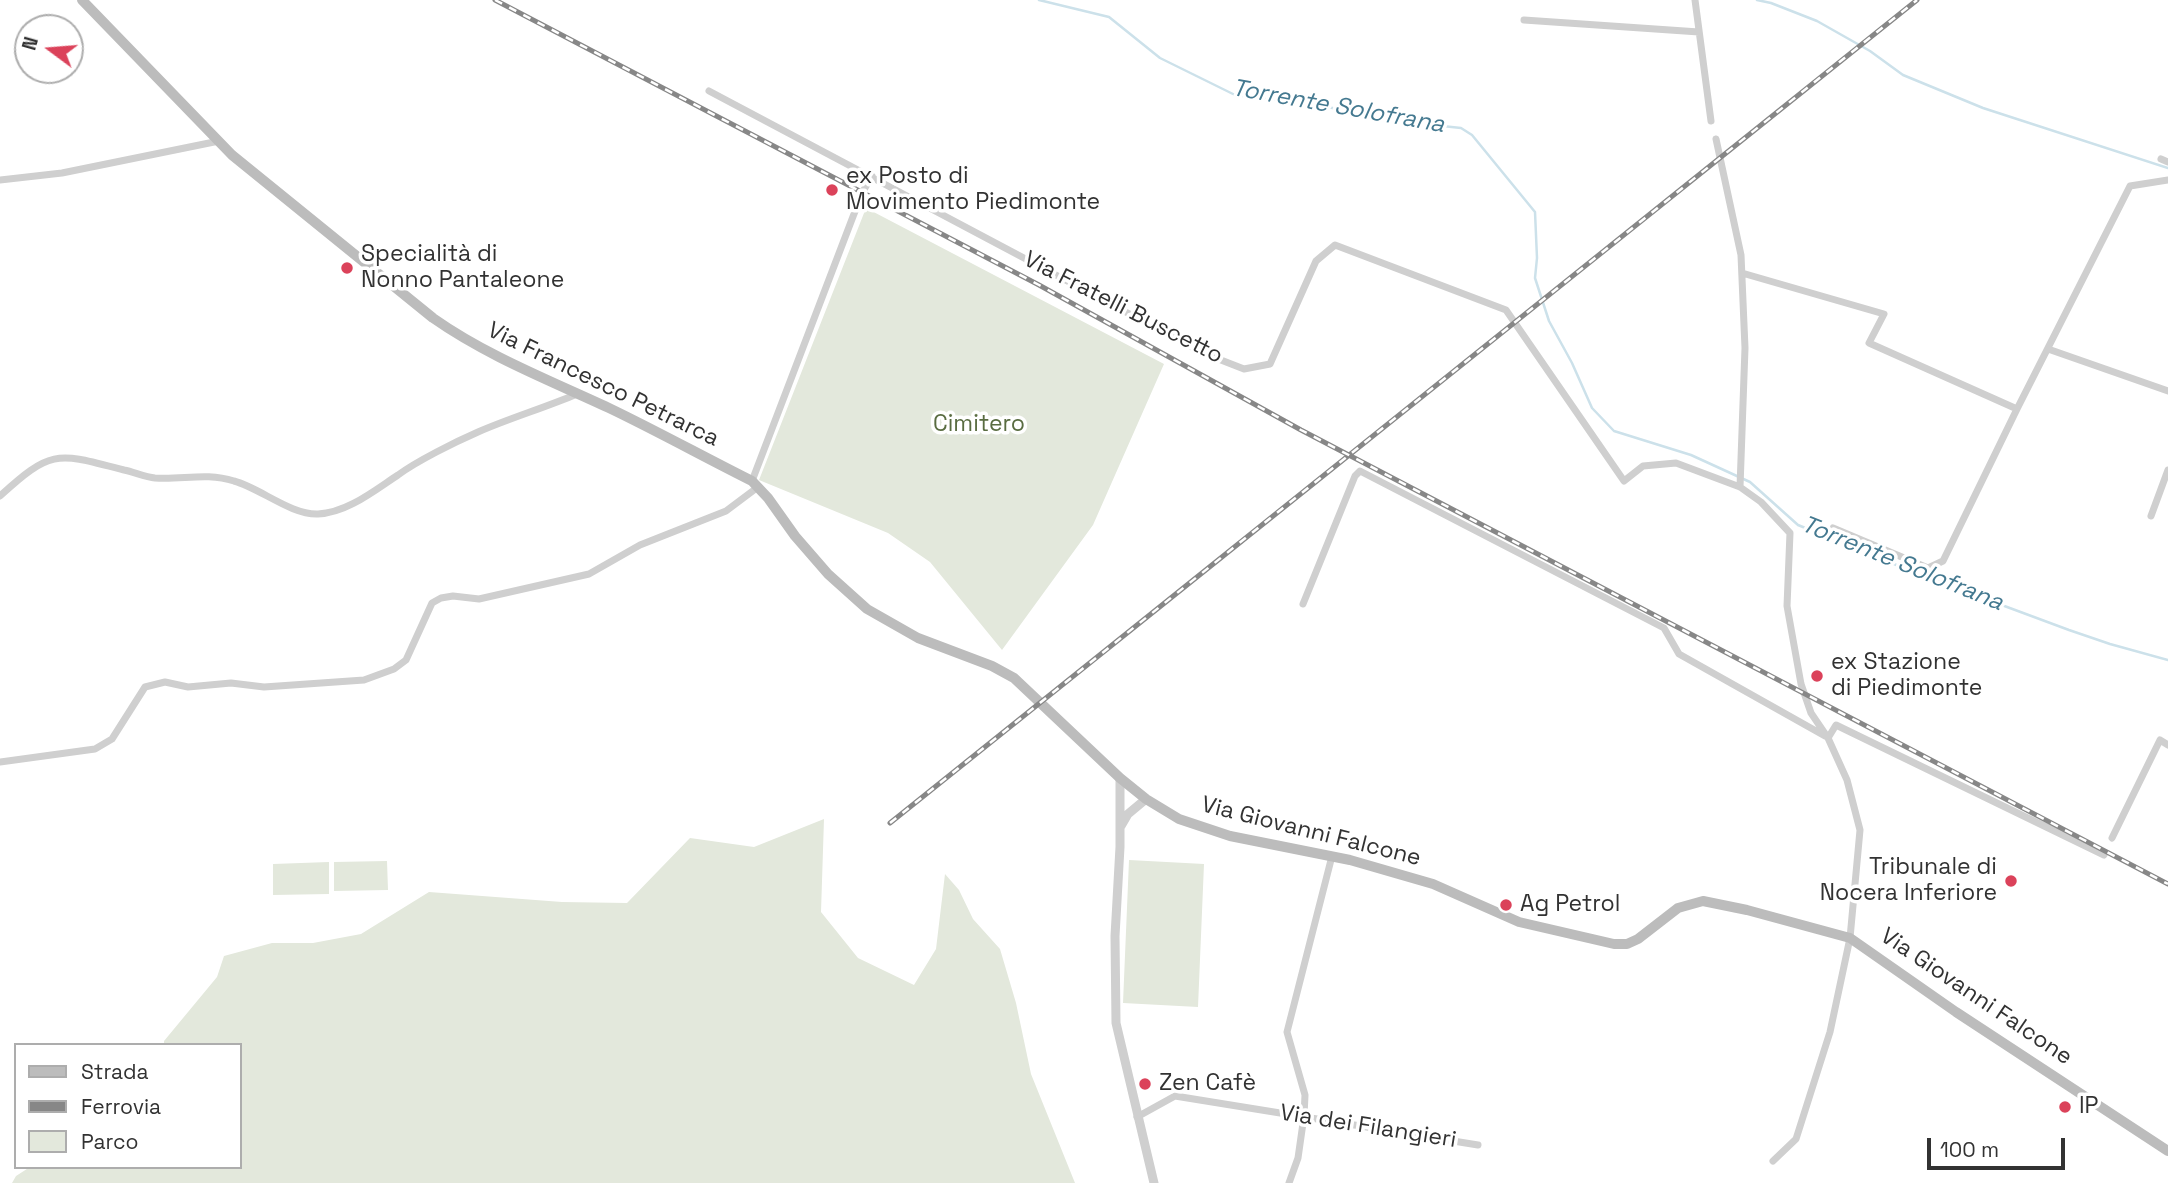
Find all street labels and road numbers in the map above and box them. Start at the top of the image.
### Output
street label: Via Fratelli Buscetto [1019,246,1227,370]
street label: Via Francesco Petrarca [483,317,723,453]
street label: Via Giovanni Falcone [1198,791,1424,873]
street label: Via Giovanni Falcone [1875,923,2077,1071]
street label: Via dei Filangieri [1278,1099,1458,1155]

